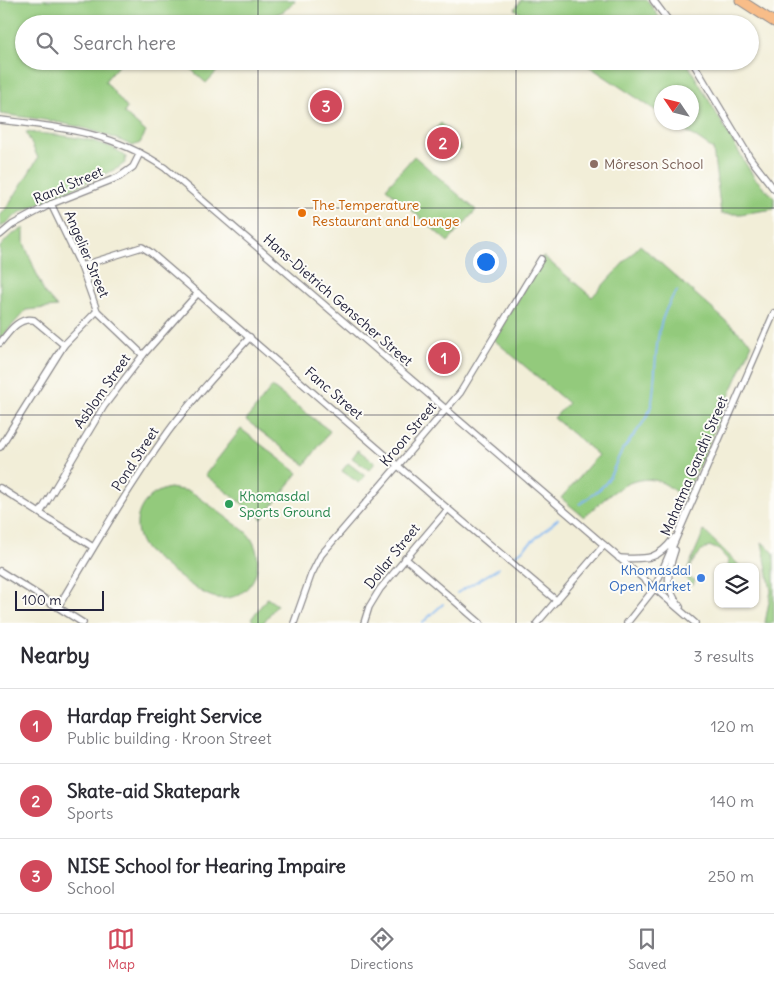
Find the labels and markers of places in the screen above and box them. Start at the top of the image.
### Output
pin: 3 [310,87,342,125]
pin: 2 [427,124,459,162]
place label: Môreson School [604,155,703,173]
marker: Môreson School [588,158,600,170]
place label: The Temperature Restaurant and Lounge [312,196,460,230]
marker: The Temperature Restaurant and Lounge [296,207,308,219]
pin: 1 [428,339,460,377]
place label: Khomasdal Sports Ground [239,487,331,521]
marker: Khomasdal Sports Ground [223,498,235,510]
place label: Khomasdal Open Market [609,561,691,595]
marker: Khomasdal Open Market [695,572,707,584]

